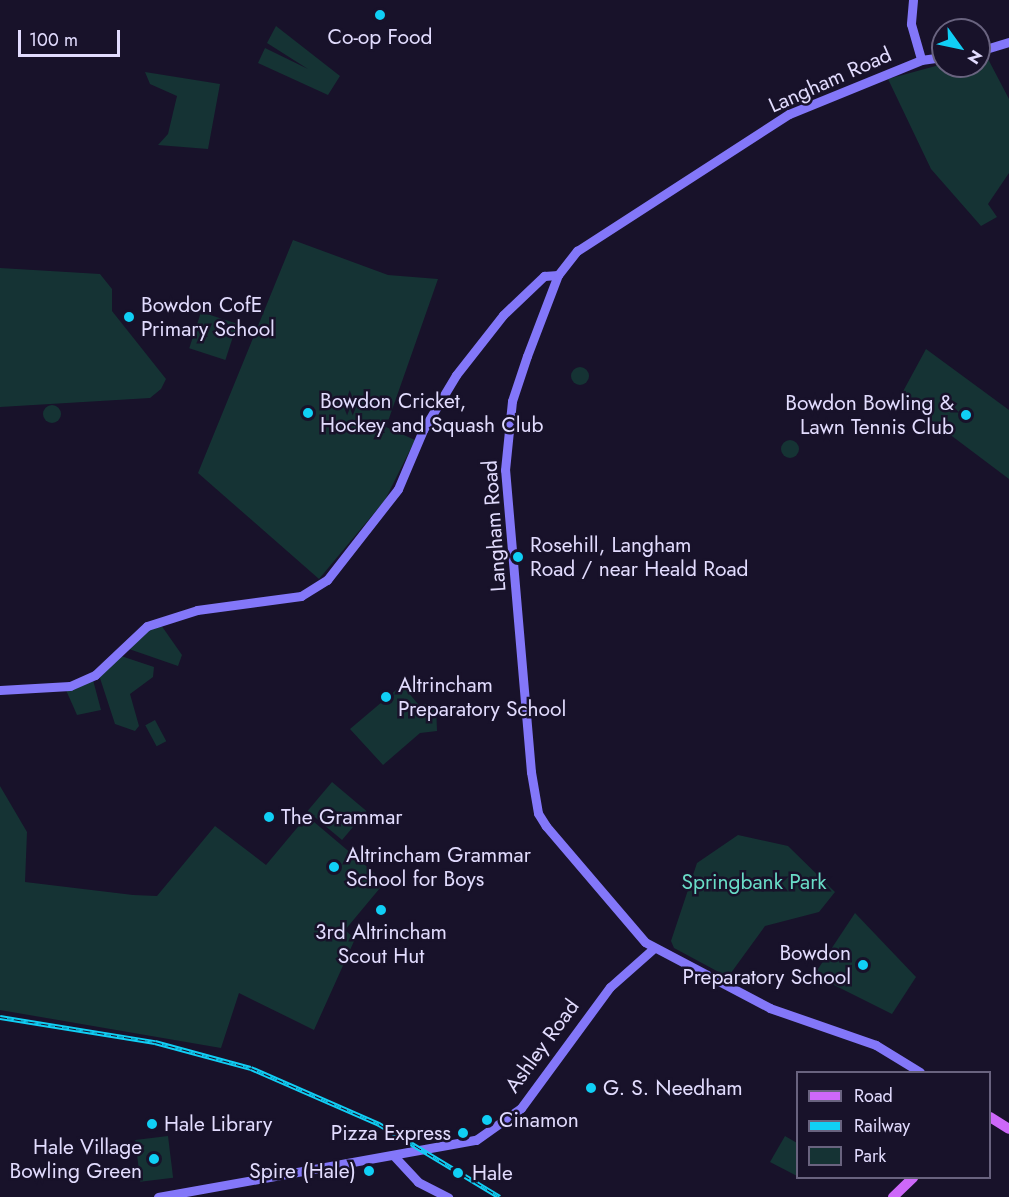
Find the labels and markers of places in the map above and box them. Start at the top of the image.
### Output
marker: Co-op Food [373,8,387,22]
place label: Co-op Food [328,24,432,50]
place label: Bowdon CofE Primary School [141,292,275,342]
marker: Bowdon CofE Primary School [122,310,136,324]
place label: Bowdon Cricket, Hockey and Squash Club [320,388,543,438]
place label: Bowdon Bowling & Lawn Tennis Club [785,390,954,440]
marker: Bowdon Cricket, Hockey and Squash Club [301,406,315,420]
marker: Bowdon Bowling & Lawn Tennis Club [959,408,973,422]
place label: Rosehill, Langham Road / near Heald Road [530,532,748,582]
marker: Rosehill, Langham Road / near Heald Road [511,550,525,564]
place label: Altrincham Preparatory School [398,672,566,722]
marker: Altrincham Preparatory School [379,690,393,704]
place label: The Grammar [281,804,403,830]
marker: The Grammar [262,810,276,824]
place label: Altrincham Grammar School for Boys [346,842,531,892]
marker: Altrincham Grammar School for Boys [327,860,341,874]
marker: 3rd Altrincham Scout Hut [374,903,388,917]
place label: 3rd Altrincham Scout Hut [315,919,447,969]
place label: Bowdon Preparatory School [683,940,851,990]
marker: Bowdon Preparatory School [856,958,870,972]
place label: G. S. Needham [603,1075,743,1101]
marker: G. S. Needham [584,1081,598,1095]
place label: Cinamon [499,1107,579,1133]
place label: Hale Library [164,1111,272,1137]
marker: Cinamon [480,1113,494,1127]
marker: Hale Library [145,1117,159,1131]
place label: Pizza Express [331,1120,451,1146]
marker: Pizza Express [456,1126,470,1140]
place label: Hale Village Bowling Green [9,1134,142,1184]
marker: Hale Village Bowling Green [147,1152,161,1166]
place label: Spire (Hale) [249,1158,356,1184]
place label: Hale [472,1160,513,1186]
marker: Spire (Hale) [360,1162,378,1180]
marker: Hale [449,1164,467,1182]

